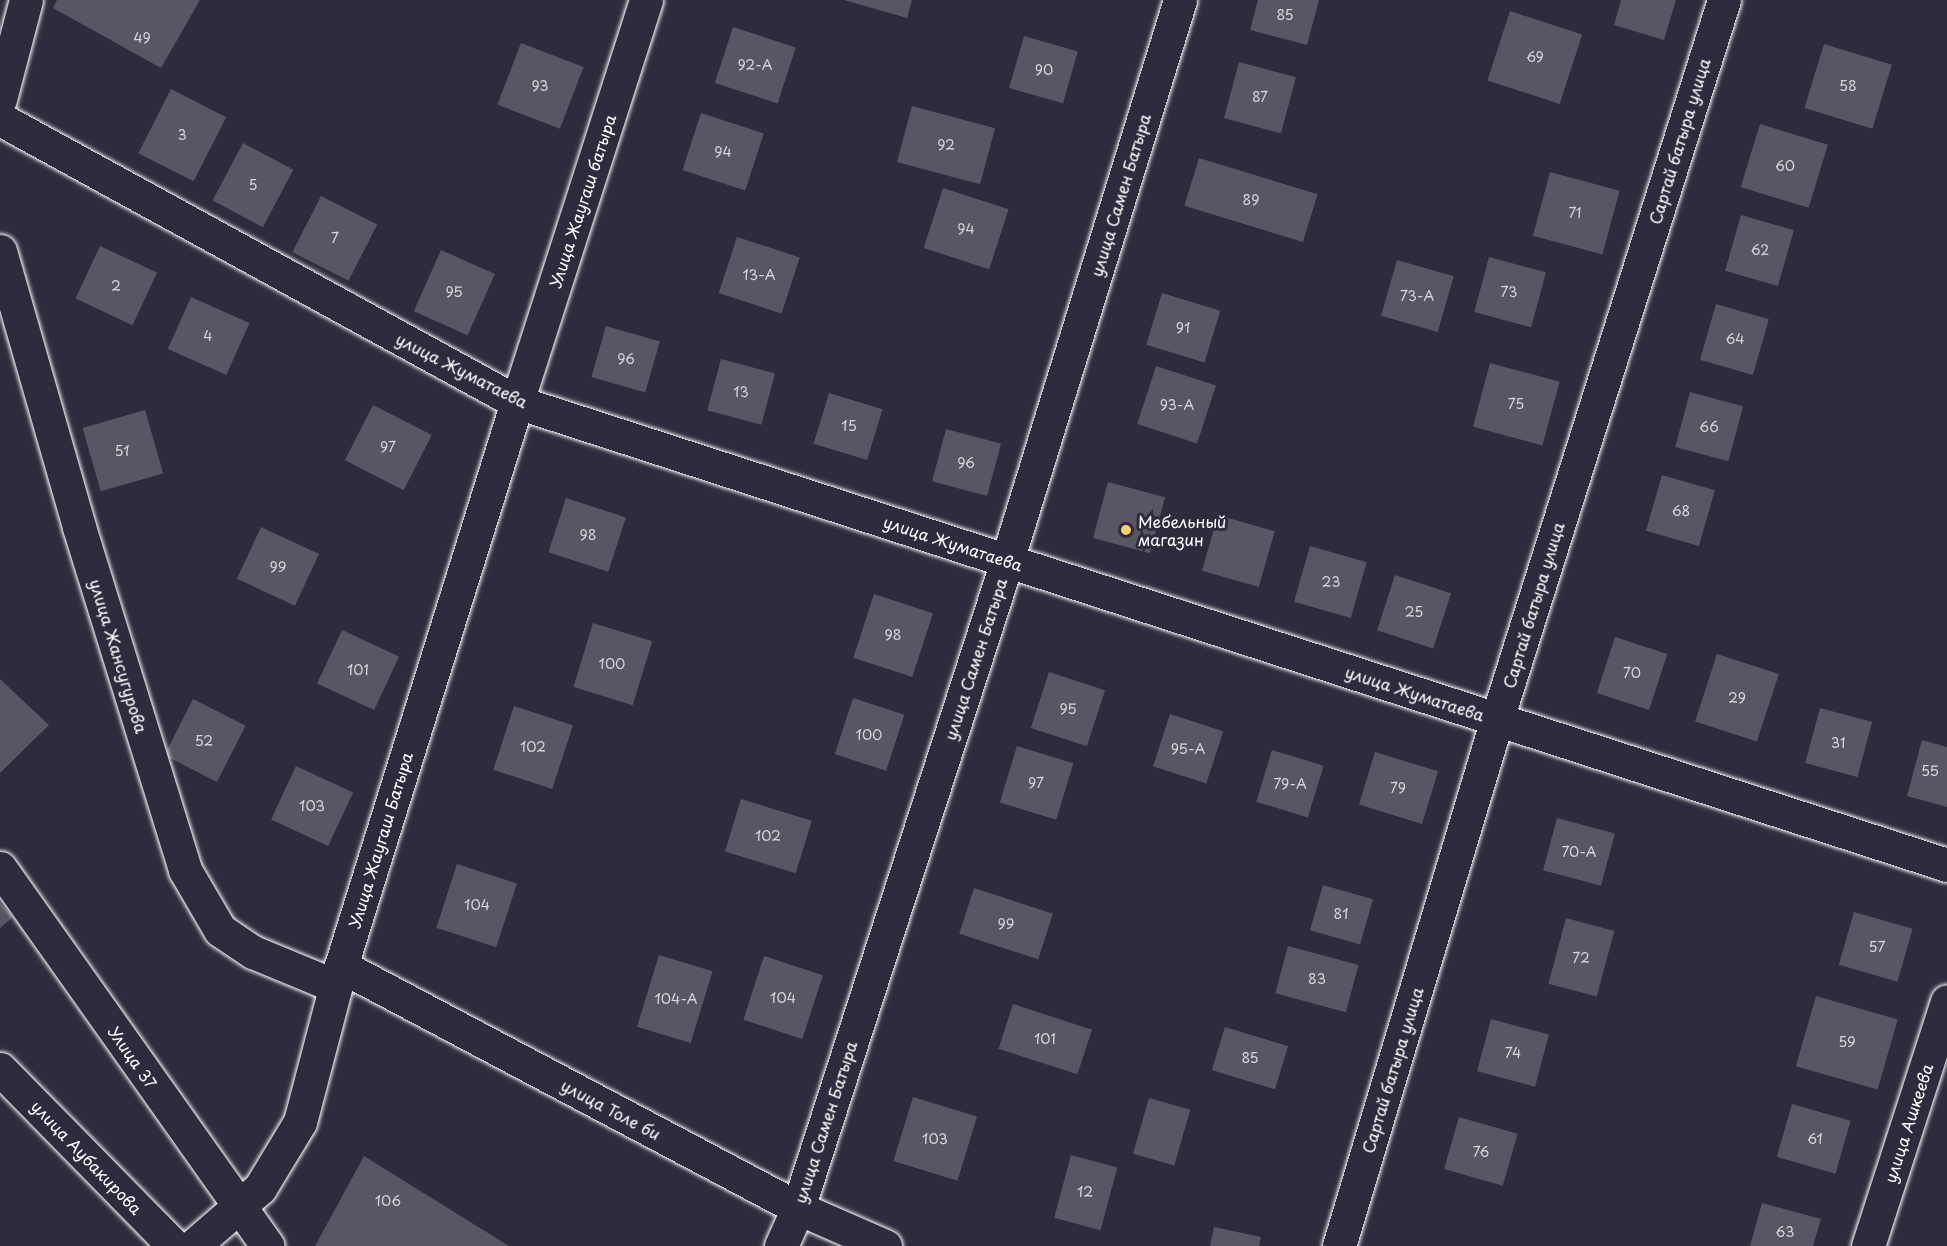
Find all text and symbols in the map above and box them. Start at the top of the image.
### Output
house number: 85 [1276,7,1294,23]
house number: 49 [133,30,151,46]
house number: 69 [1526,49,1544,65]
street label: Сартай батыра улица [1644,55,1714,227]
house number: 92-А [738,57,772,73]
house number: 90 [1035,62,1053,78]
house number: 93 [531,78,549,94]
house number: 58 [1839,78,1857,94]
house number: 87 [1252,89,1268,105]
street label: улица Самен Батыра [1086,110,1154,280]
street label: Улица Жаугаш батыра [545,111,619,291]
house number: 3 [177,127,187,143]
house number: 92 [937,137,955,153]
house number: 94 [714,144,732,160]
house number: 60 [1775,158,1795,174]
house number: 5 [248,177,258,193]
house number: 89 [1243,192,1259,208]
house number: 71 [1568,205,1582,221]
house number: 94 [957,221,975,237]
house number: 7 [331,230,339,246]
house number: 62 [1751,242,1769,258]
house number: 13-А [743,267,775,283]
house number: 2 [111,278,121,294]
house number: 95 [445,284,463,300]
house number: 73 [1501,284,1517,300]
house number: 73-А [1400,288,1434,304]
house number: 91 [1176,320,1190,336]
house number: 4 [203,328,213,344]
street label: улица Жуматаева [393,328,531,412]
house number: 64 [1725,331,1745,347]
house number: 96 [617,351,635,367]
house number: 13 [733,384,749,400]
house number: 75 [1508,396,1524,412]
house number: 93-А [1160,397,1194,413]
house number: 15 [841,418,857,434]
house number: 66 [1699,419,1719,435]
house number: 97 [380,439,396,455]
house number: 51 [115,443,129,459]
house number: 96 [957,455,975,471]
house number: 68 [1672,503,1690,519]
street label: улица Жуматаева [881,511,1025,575]
place label: Мебельный магазин [1138,511,1227,549]
street label: Сартай батыра улица [1498,519,1568,691]
marker: Мебельный магазин [1119,523,1133,537]
house number: 98 [580,527,596,543]
house number: 99 [269,559,287,575]
house number: 23 [1322,574,1340,590]
street label: улица Самен Батыра [939,575,1011,743]
street label: улица Жансугурова [86,576,152,736]
house number: 25 [1405,604,1423,620]
house number: 98 [885,627,901,643]
house number: 100 [599,656,625,672]
street label: улица Жуматаева [1343,661,1487,725]
house number: 101 [347,662,369,678]
house number: 70 [1623,665,1641,681]
house number: 29 [1728,690,1746,706]
house number: 95 [1059,701,1077,717]
house number: 100 [856,727,882,743]
house number: 52 [195,733,213,749]
house number: 31 [1831,735,1845,751]
house number: 102 [520,739,546,755]
house number: 95-А [1171,741,1205,757]
street label: Улица Жаугаш Батыра [344,749,416,931]
house number: 55 [1921,763,1939,779]
house number: 97 [1028,775,1044,791]
house number: 79-А [1273,776,1307,792]
house number: 79 [1390,780,1406,796]
house number: 103 [299,798,325,814]
house number: 102 [755,828,781,844]
house number: 70-А [1561,844,1597,860]
house number: 104 [464,897,490,913]
house number: 81 [1334,906,1348,922]
house number: 99 [997,916,1015,932]
house number: 57 [1869,939,1885,955]
house number: 72 [1572,950,1590,966]
house number: 83 [1308,971,1326,987]
street label: Сартай батыра улица [1357,984,1427,1156]
house number: 104 [770,990,796,1006]
house number: 104-А [654,991,698,1007]
street label: Улица 37 [105,1022,161,1092]
house number: 101 [1034,1031,1056,1047]
house number: 59 [1838,1034,1856,1050]
street label: улица Самен Батыра [789,1038,861,1206]
house number: 74 [1505,1045,1521,1061]
house number: 85 [1241,1050,1259,1066]
street label: улица Ашкеева [1880,1061,1936,1185]
street label: улица Толе би [558,1075,664,1143]
street label: улица Аубакирова [28,1096,146,1218]
house number: 103 [922,1131,948,1147]
house number: 61 [1807,1131,1823,1147]
house number: 76 [1473,1144,1489,1160]
house number: 12 [1077,1184,1093,1200]
house number: 106 [375,1193,401,1209]
house number: 63 [1776,1224,1794,1240]

